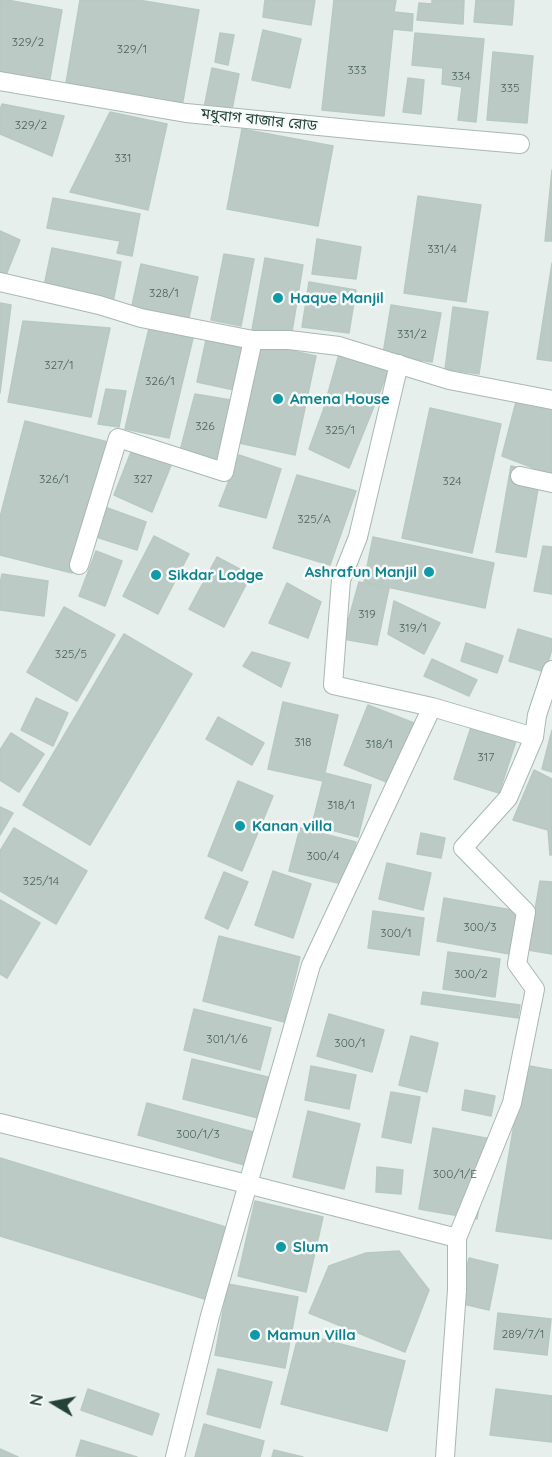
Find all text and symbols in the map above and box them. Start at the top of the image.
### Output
house number: 329/2 [12,35,44,49]
house number: 329/1 [117,42,147,56]
house number: 333 [348,63,366,77]
house number: 334 [452,69,470,83]
house number: 335 [500,81,520,95]
street label: মধুবাগ বাজার রোড [200,105,318,135]
house number: 329/2 [15,118,47,132]
house number: 331 [114,151,132,165]
house number: 331/4 [427,242,457,256]
house number: 328/1 [149,286,179,300]
place label: Haque Manjil [290,289,384,307]
marker: Haque Manjil [271,291,285,305]
house number: 331/2 [397,327,427,341]
house number: 327/1 [44,358,74,372]
house number: 326/1 [145,374,175,388]
place label: Amena House [290,390,390,408]
marker: Amena House [271,392,285,406]
house number: 326 [195,419,215,433]
house number: 325/1 [325,423,355,437]
house number: 326/1 [39,472,69,486]
house number: 327 [134,472,152,486]
house number: 324 [442,474,462,488]
house number: 325/A [297,512,331,526]
place label: Ashrafun Manjil [305,563,417,581]
marker: Ashrafun Manjil [422,565,436,579]
place label: Sikdar Lodge [168,566,264,584]
marker: Sikdar Lodge [149,568,163,582]
house number: 319 [358,607,376,621]
house number: 319/1 [399,621,427,635]
house number: 325/5 [55,647,87,661]
house number: 318 [294,735,312,749]
house number: 318/1 [365,737,393,751]
house number: 317 [478,750,494,764]
house number: 318/1 [327,798,355,812]
place label: Kanan villa [252,817,332,835]
marker: Kanan villa [233,819,247,833]
house number: 300/4 [306,849,340,863]
house number: 325/14 [23,874,59,888]
house number: 300/3 [463,920,497,934]
house number: 300/1 [380,926,412,940]
house number: 300/2 [454,967,488,981]
house number: 301/1/6 [206,1032,248,1046]
house number: 300/1 [334,1036,366,1050]
house number: 300/1/3 [176,1127,220,1141]
house number: 300/1/E [433,1167,477,1181]
place label: Slum [293,1238,329,1256]
marker: Slum [274,1240,288,1254]
place label: Mamun Villa [267,1326,356,1344]
house number: 289/7/1 [502,1327,544,1341]
marker: Mamun Villa [248,1328,262,1342]
north arrow [24,1373,84,1433]
text: N [25,1392,47,1407]

